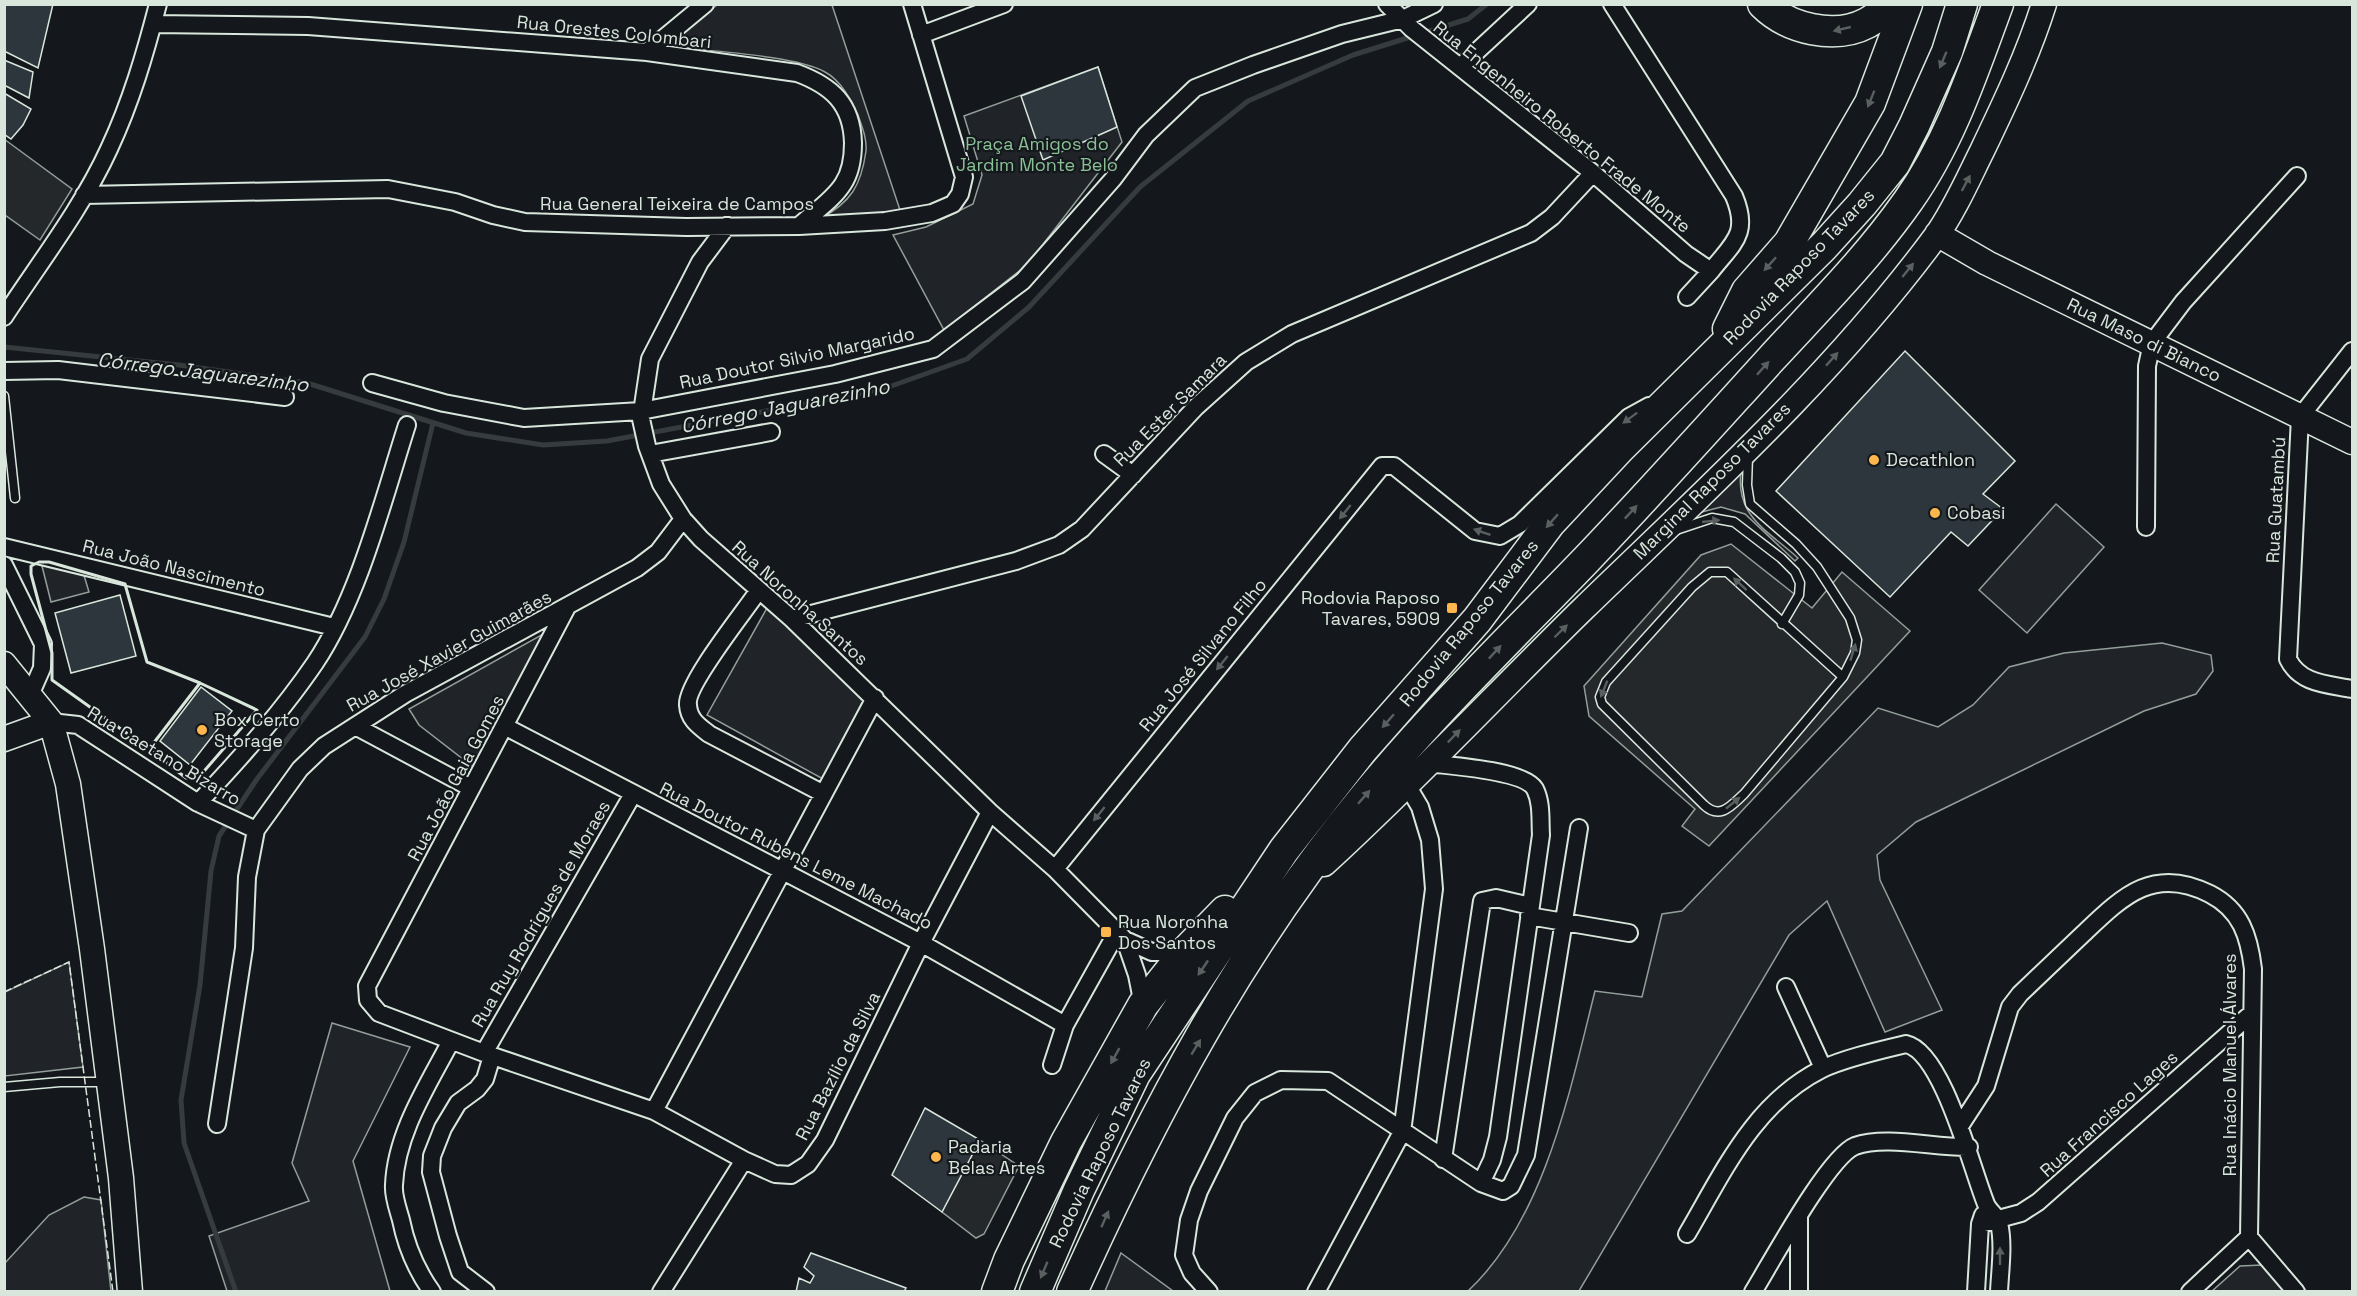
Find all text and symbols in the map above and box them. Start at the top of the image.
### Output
street label: Rua Orestes Colombari [516,10,712,53]
street label: Rua Engenheiro Roberto Frade Monte [1429,16,1696,238]
one-way arrow [1833,25,1851,35]
one-way arrow [1938,51,1948,69]
one-way arrow [1866,90,1876,108]
park label: Praça Amigos do Jardim Monte Belo [956,132,1118,176]
one-way arrow [1961,174,1971,191]
street label: Rodovia Raposo Tavares [1718,184,1879,350]
street label: Rua General Teixeira de Campos [540,192,814,215]
one-way arrow [1763,257,1777,272]
one-way arrow [1902,262,1915,278]
street label: Rua Maso di Bianco [2063,292,2225,387]
street label: Rua Doutor Silvio Margarido [677,321,917,394]
water label: Córrego Jaguarezinho [96,346,310,398]
street label: Rua Ester Samara [1108,348,1231,471]
one-way arrow [1825,352,1838,367]
one-way arrow [1756,361,1770,376]
water label: Córrego Jaguarezinho [678,373,892,439]
street label: Marginal Raposo Tavares [1628,397,1795,564]
one-way arrow [1622,412,1638,424]
street label: Rua Guatambú [2261,436,2290,564]
place label: Decathlon [1886,448,1975,471]
marker: Decathlon [1867,453,1881,467]
place label: Cobasi [1947,501,2005,524]
one-way arrow [1339,504,1352,520]
one-way arrow [1623,505,1637,519]
marker: Cobasi [1928,506,1942,520]
one-way arrow [1545,514,1559,529]
one-way arrow [1702,516,1721,526]
one-way arrow [1473,527,1491,536]
street label: Rua João Nascimento [80,534,268,601]
street label: Rodovia Raposo Tavares [1394,534,1543,711]
street label: Rua Noronha Santos [727,535,873,670]
street label: Rua José Silvano Filho [1134,573,1272,736]
one-way arrow [1733,578,1748,591]
street label: Rua José Xavier Guimarães [342,585,555,717]
place label: Rodovia Raposo Tavares, 5909 [1301,586,1440,630]
marker: Rodovia Raposo Tavares, 5909 [1445,601,1459,615]
one-way arrow [1553,624,1568,638]
one-way arrow [1849,643,1858,661]
one-way arrow [1488,645,1501,660]
one-way arrow [1216,655,1229,670]
one-way arrow [1599,681,1609,699]
street label: Rua João Gaia Gomes [402,691,509,865]
street label: Rua Caetano Bizarro [83,701,245,811]
place label: Box Certo Storage [214,708,300,752]
one-way arrow [1382,713,1395,728]
marker: Box Certo Storage [195,723,209,737]
one-way arrow [1447,729,1460,744]
street label: Rua Doutor Rubens Leme Machado [656,776,937,935]
one-way arrow [1358,789,1371,805]
street label: Rua Ruy Rodrigues de Moraes [466,796,615,1031]
one-way arrow [1725,797,1741,810]
one-way arrow [1093,806,1106,821]
place label: Rua Noronha Dos Santos [1118,910,1228,954]
marker: Rua Noronha Dos Santos [1099,925,1113,939]
street label: Rua Inácio Manuel Álvares [2218,953,2241,1177]
one-way arrow [1198,960,1209,976]
street label: Rua Bazílio da Silva [790,987,885,1144]
one-way arrow [1191,1039,1202,1055]
street label: Rua Francisco Lages [2035,1046,2182,1182]
one-way arrow [1109,1048,1120,1064]
street label: Rodovia Raposo Tavares [1044,1054,1156,1251]
place label: Padaria Belas Artes [948,1135,1045,1179]
marker: Padaria Belas Artes [929,1150,943,1164]
one-way arrow [1101,1210,1110,1228]
one-way arrow [1995,1247,2005,1266]
one-way arrow [1040,1261,1049,1278]

